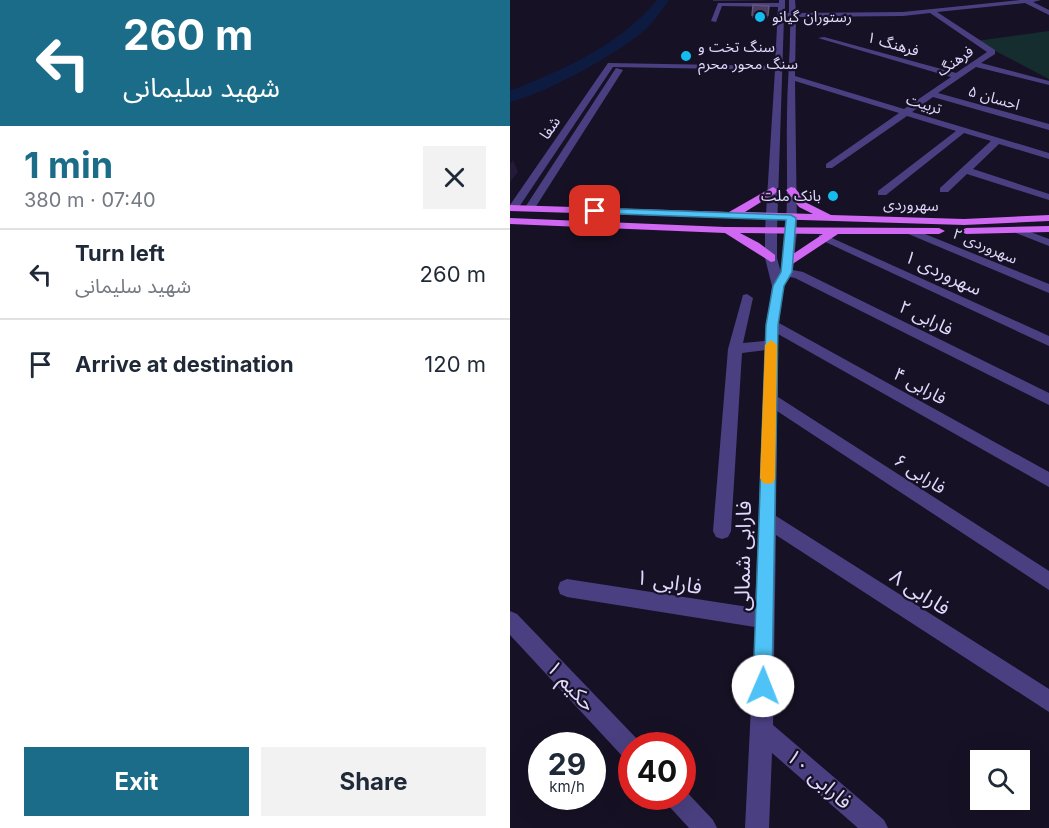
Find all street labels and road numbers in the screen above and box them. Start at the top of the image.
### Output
street label: فرهنگ ۱ [865,27,922,60]
street label: فرهنگ [933,41,977,80]
street label: احسان ۵ [966,81,1022,114]
street label: تربیت [904,89,944,118]
street label: شفا [535,112,564,143]
street label: سهروردی [883,194,939,215]
street label: سهروردی ۲ [950,223,1021,268]
street label: سهروردی ۱ [901,246,985,300]
street label: فارابی ۲ [895,296,957,340]
street label: فارابی ۴ [890,363,950,409]
street label: فارابی ۶ [890,449,950,499]
street label: فارابی شمالی [729,501,756,611]
street label: فارابی ۸ [885,563,955,620]
street label: فارابی ۱ [634,564,704,599]
street label: حکیم ۱ [539,655,601,718]
street label: فارابی ۱۰ [781,743,857,814]

